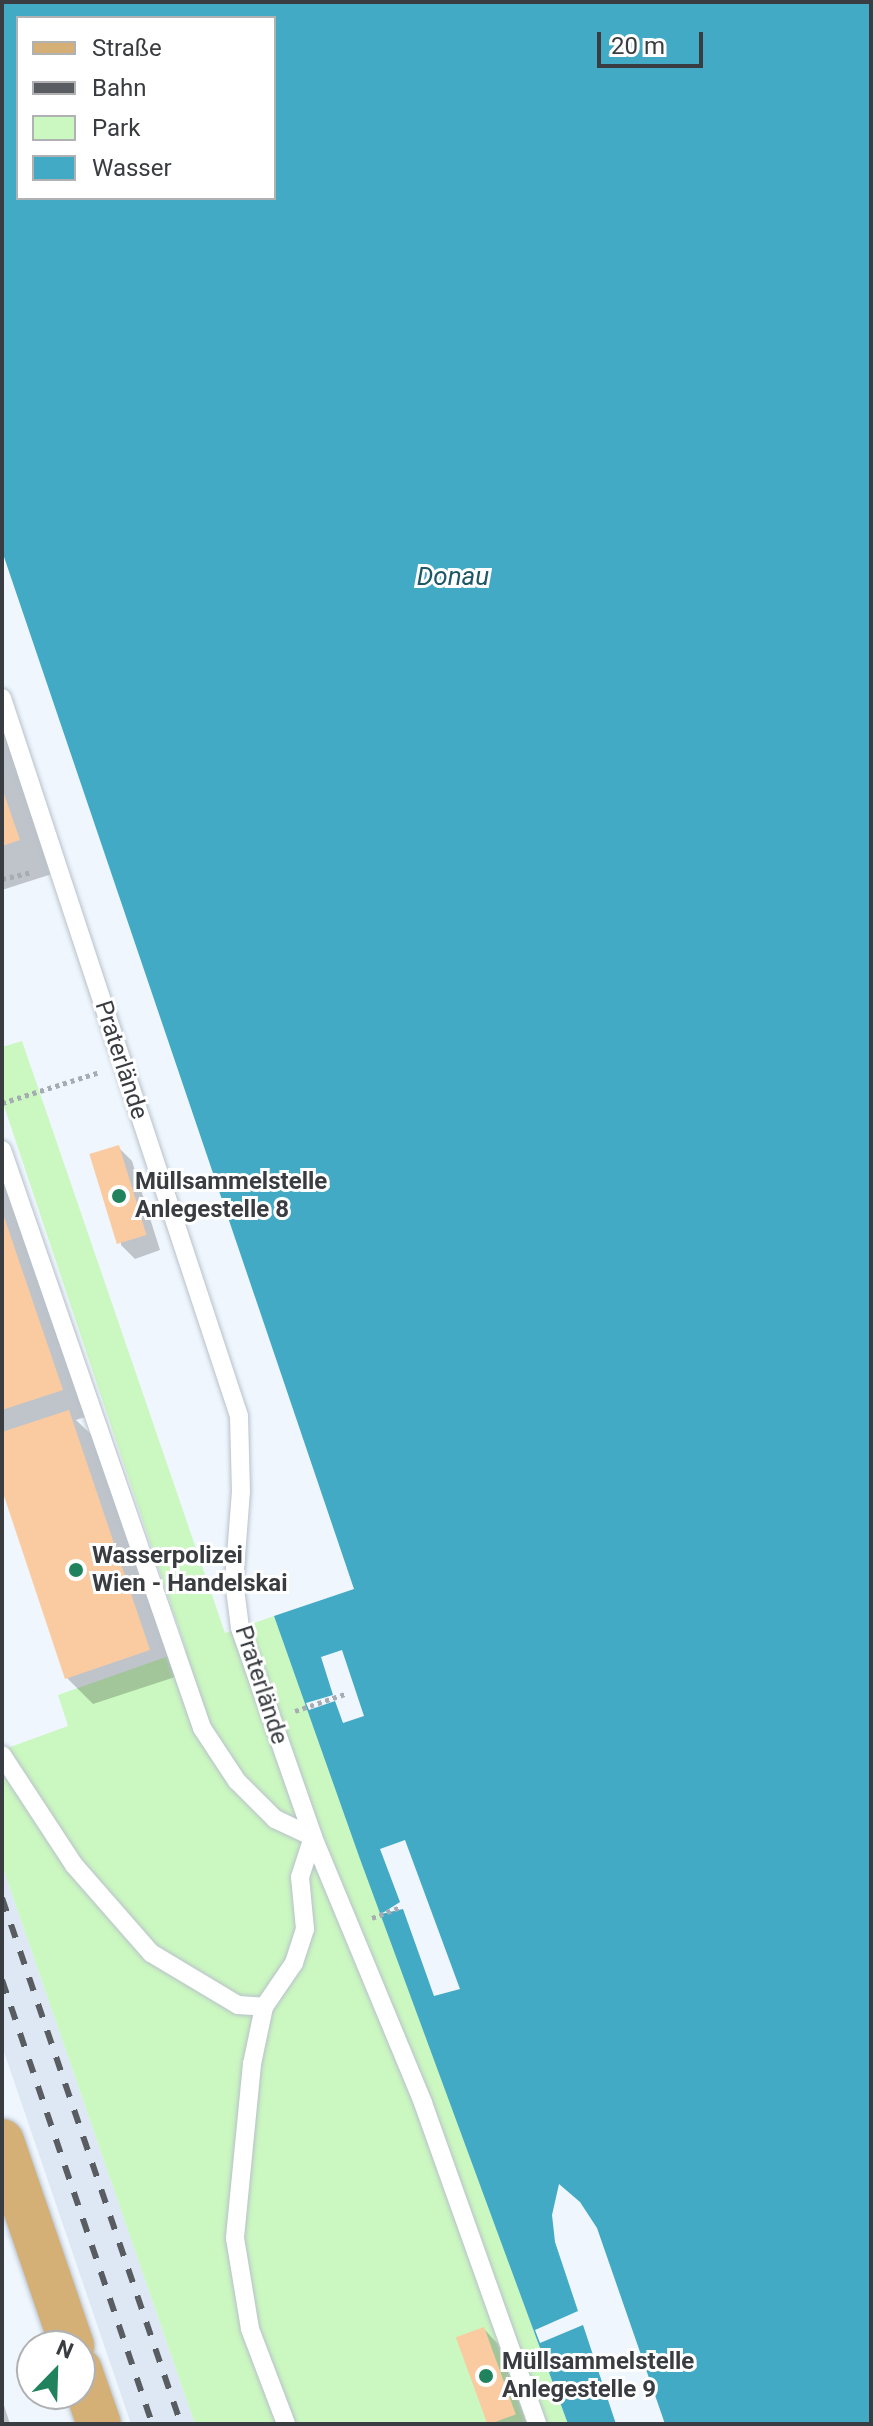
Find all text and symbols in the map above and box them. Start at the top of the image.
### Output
legend [16,16,276,200]
scale bar [601,16,707,66]
text: 20 m [611,32,665,60]
text: Straße [92,34,162,62]
text: Bahn [92,74,146,102]
text: Park [92,114,140,142]
text: Wasser [92,154,172,182]
water label: Donau [417,561,489,593]
street label: Praterlände [88,997,154,1123]
place label: Müllsammelstelle Anlegestelle 8 [135,1168,327,1224]
marker: Müllsammelstelle Anlegestelle 8 [110,1187,128,1205]
place label: Wasserpolizei Wien - Handelskai [92,1542,288,1598]
marker: Wasserpolizei Wien - Handelskai [67,1561,85,1579]
street label: Praterlände [228,1622,294,1748]
north arrow [16,2330,96,2410]
text: N [53,2335,77,2364]
place label: Müllsammelstelle Anlegestelle 9 [502,2348,694,2404]
marker: Müllsammelstelle Anlegestelle 9 [477,2367,495,2385]

